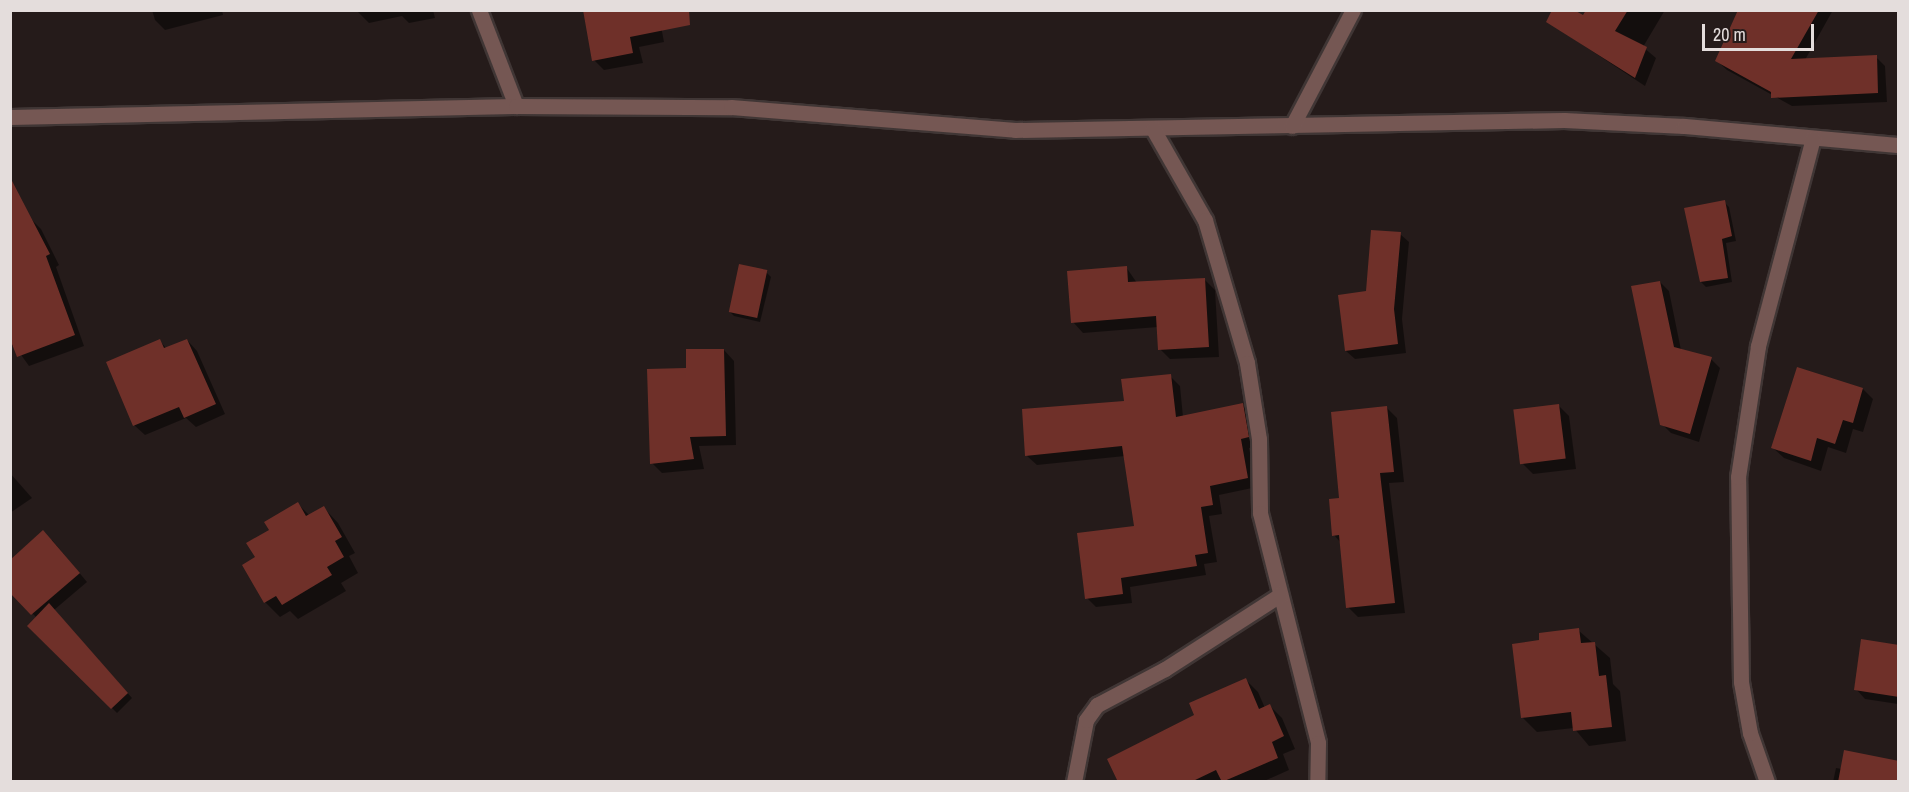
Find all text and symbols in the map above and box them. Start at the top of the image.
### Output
scale bar [1705,12,1818,50]
text: 20 m [1713,22,1746,47]

